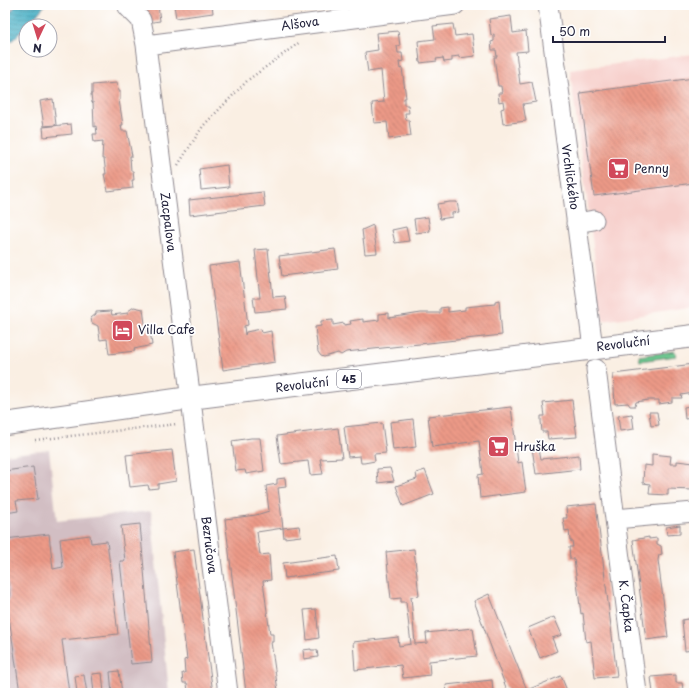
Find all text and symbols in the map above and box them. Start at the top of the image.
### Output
street label: Alšova [280,11,321,35]
north arrow [18,18,58,58]
scale bar [553,18,665,44]
text: 50 m [559,22,590,40]
text: N [32,40,42,57]
street label: Vrchlického [557,143,585,211]
supermarket icon: Penny [606,156,632,182]
place label: Penny [634,159,669,177]
street label: Zacpalova [156,191,182,253]
hotel icon: Villa Cafe [109,317,135,343]
place label: Villa Cafe [138,320,195,338]
street label: Revoluční [595,331,651,355]
road number: 45 [337,370,361,388]
street label: Revoluční [274,372,330,396]
supermarket icon: Hruška [485,434,511,460]
place label: Hruška [514,437,556,455]
street label: Bezručova [198,515,223,575]
street label: K. Čapka [615,579,639,634]

